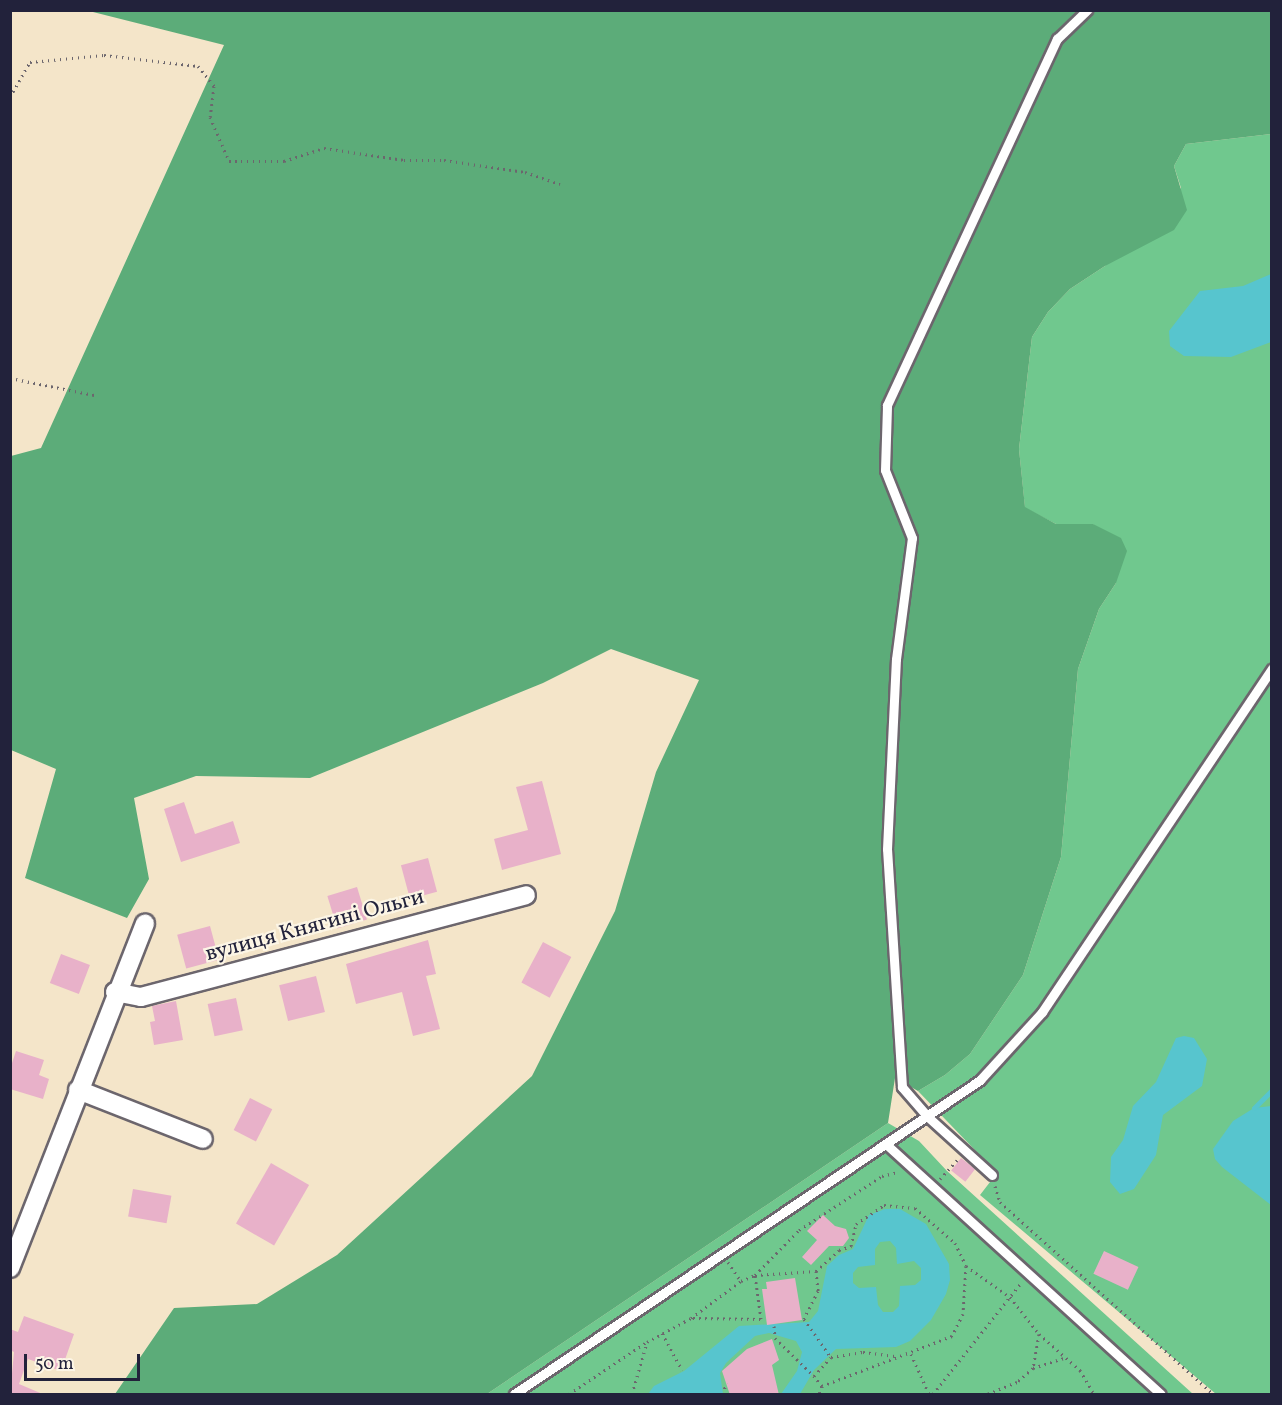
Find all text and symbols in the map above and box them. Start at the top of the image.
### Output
street label: вулиця Княгині Ольги [203,884,427,968]
scale bar [27,1342,142,1380]
text: 50 m [35,1352,74,1377]

